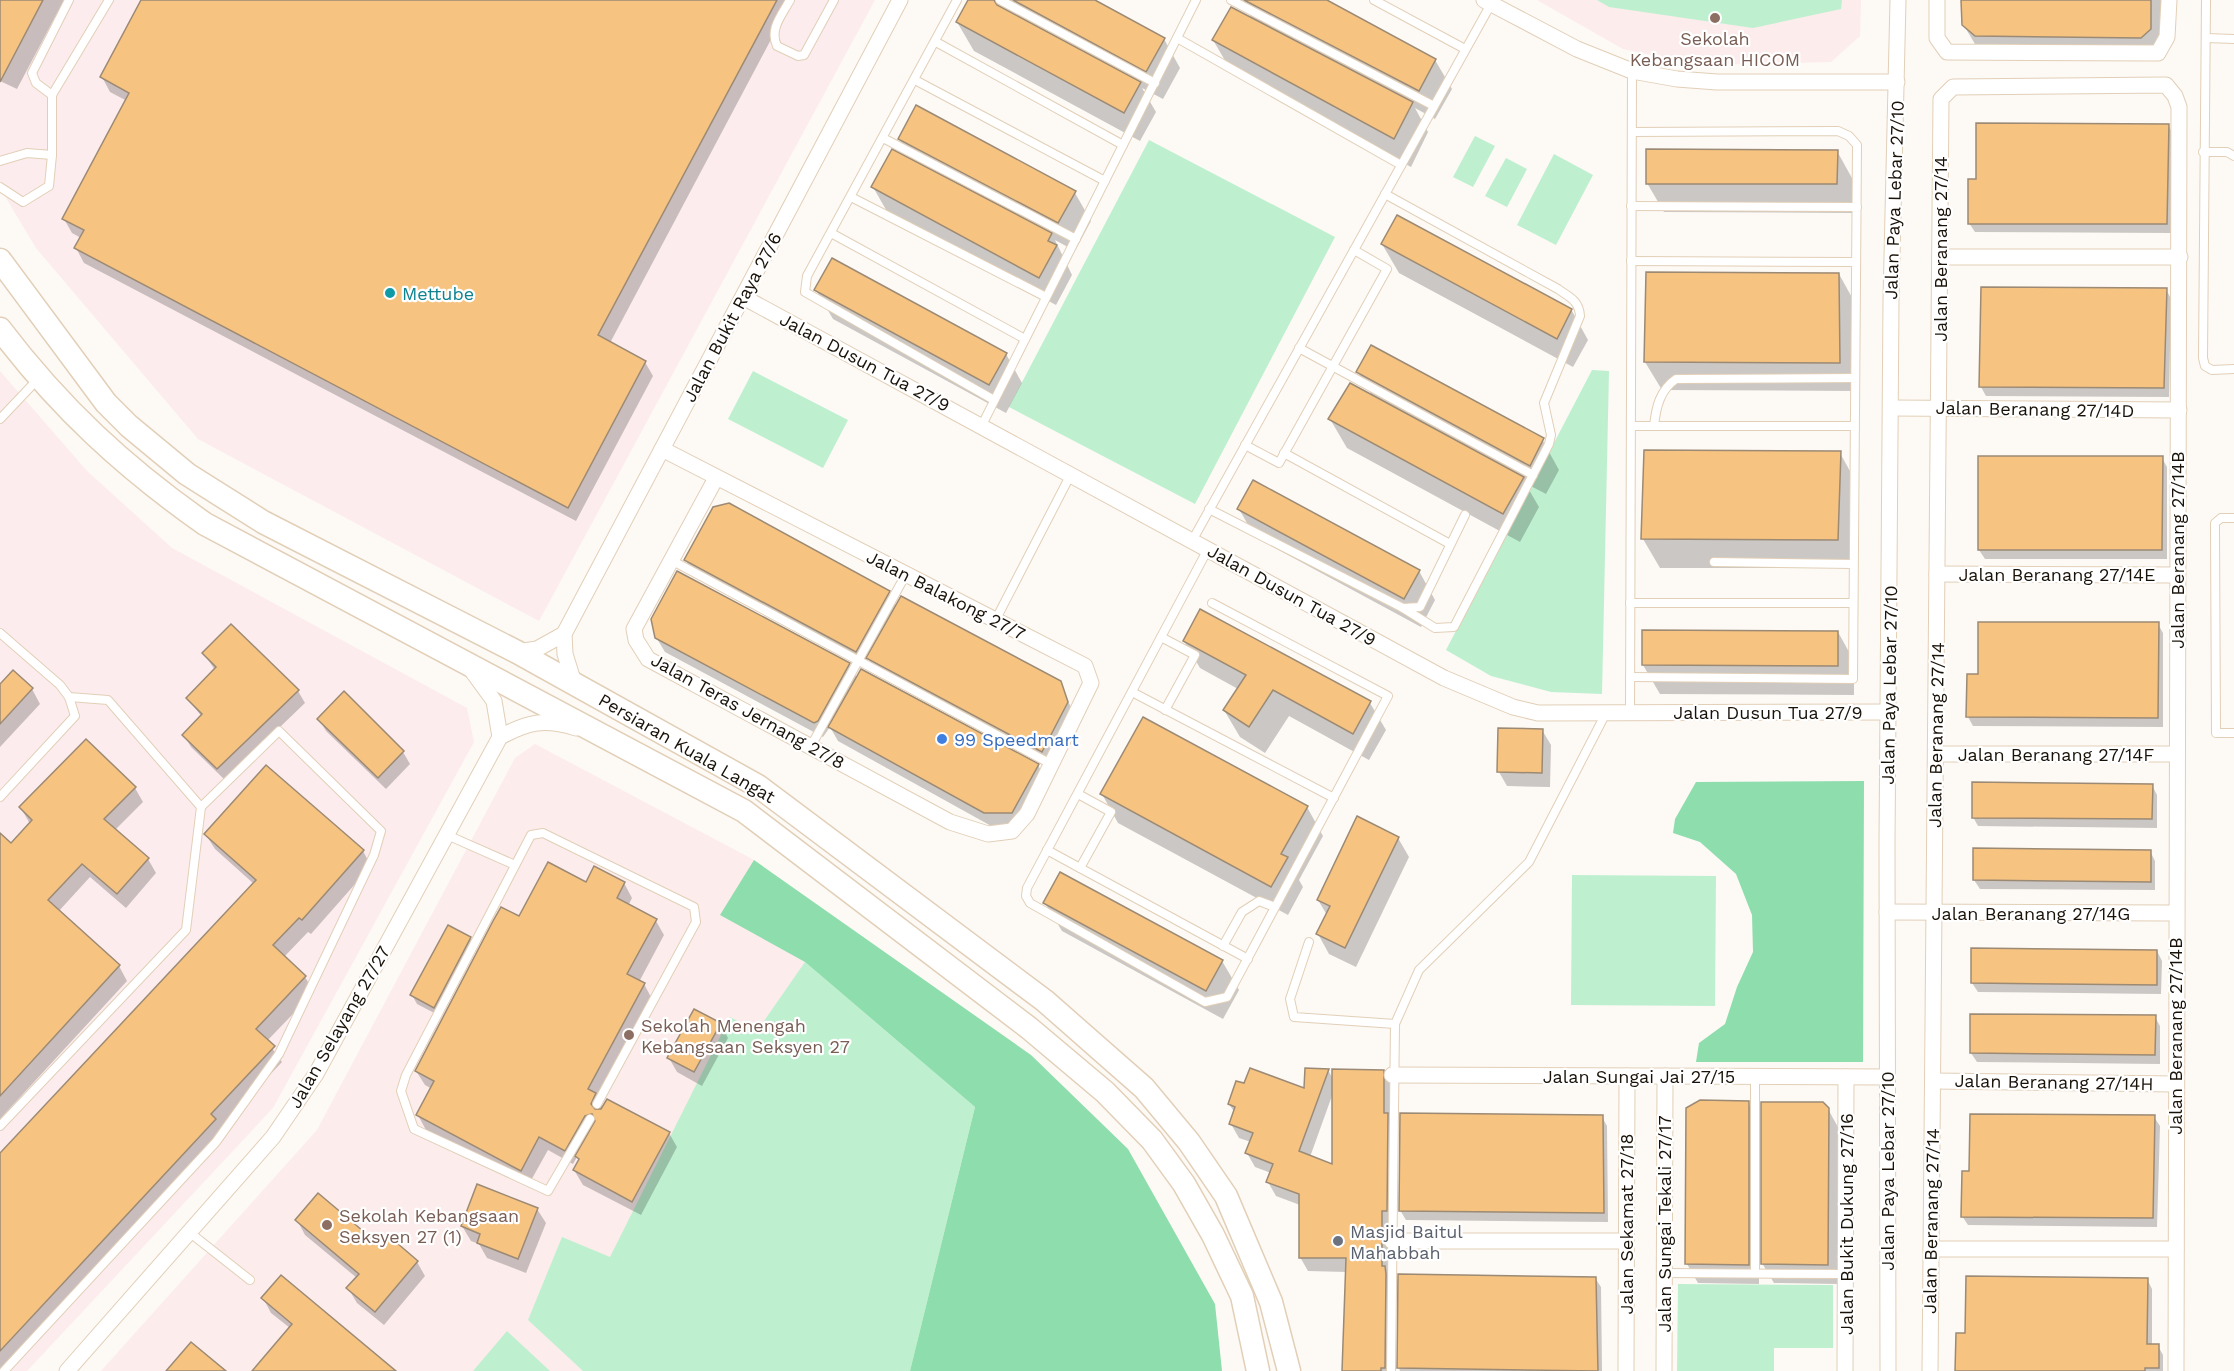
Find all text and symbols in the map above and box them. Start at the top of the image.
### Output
marker: Sekolah Kebangsaan HICOM [1708,11,1722,25]
place label: Sekolah Kebangsaan HICOM [1630,28,1800,70]
street label: Jalan Paya Lebar 27/10 [1880,100,1908,300]
street label: Jalan Beranang 27/14 [1930,156,1951,342]
street label: Jalan Bukit Raya 27/6 [678,229,786,405]
place label: Mettube [402,283,474,304]
marker: Mettube [383,286,397,300]
street label: Jalan Dusun Tua 27/9 [776,308,954,416]
street label: Jalan Beranang 27/14D [1935,397,2135,421]
street label: Jalan Beranang 27/14B [2167,451,2188,649]
street label: Jalan Dusun Tua 27/9 [1204,540,1380,650]
street label: Jalan Balakong 27/7 [863,546,1029,644]
street label: Jalan Beranang 27/14E [1958,564,2156,585]
street label: Jalan Paya Lebar 27/10 [1877,585,1901,785]
street label: Jalan Beranang 27/14 [1924,642,1948,828]
street label: Jalan Teras Jernang 27/8 [648,649,848,773]
street label: Persiaran Kuala Langat [595,689,779,807]
street label: Jalan Dusun Tua 27/9 [1673,702,1863,723]
place label: 99 Speedmart [954,729,1079,750]
marker: 99 Speedmart [935,732,949,746]
street label: Jalan Beranang 27/14F [1958,744,2154,765]
street label: Jalan Beranang 27/14G [1932,903,2130,924]
street label: Jalan Beranang 27/14B [2165,937,2186,1135]
street label: Jalan Selayang 27/27 [284,942,394,1112]
place label: Sekolah Menengah Kebangsaan Seksyen 27 [641,1015,850,1057]
marker: Sekolah Menengah Kebangsaan Seksyen 27 [622,1028,636,1042]
street label: Jalan Sungai Jai 27/15 [1543,1066,1735,1087]
street label: Jalan Beranang 27/14H [1954,1070,2154,1094]
street label: Jalan Paya Lebar 27/10 [1877,1071,1898,1271]
street label: Jalan Bukit Dukung 27/16 [1836,1113,1857,1335]
street label: Jalan Sungai Tekali 27/17 [1654,1115,1675,1333]
street label: Jalan Beranang 27/14 [1919,1128,1943,1314]
street label: Jalan Sekamat 27/18 [1616,1133,1637,1315]
place label: Sekolah Kebangsaan Seksyen 27 (1) [339,1205,519,1247]
marker: Sekolah Kebangsaan Seksyen 27 (1) [320,1218,334,1232]
place label: Masjid Baitul Mahabbah [1350,1221,1463,1263]
marker: Masjid Baitul Mahabbah [1331,1234,1345,1248]

